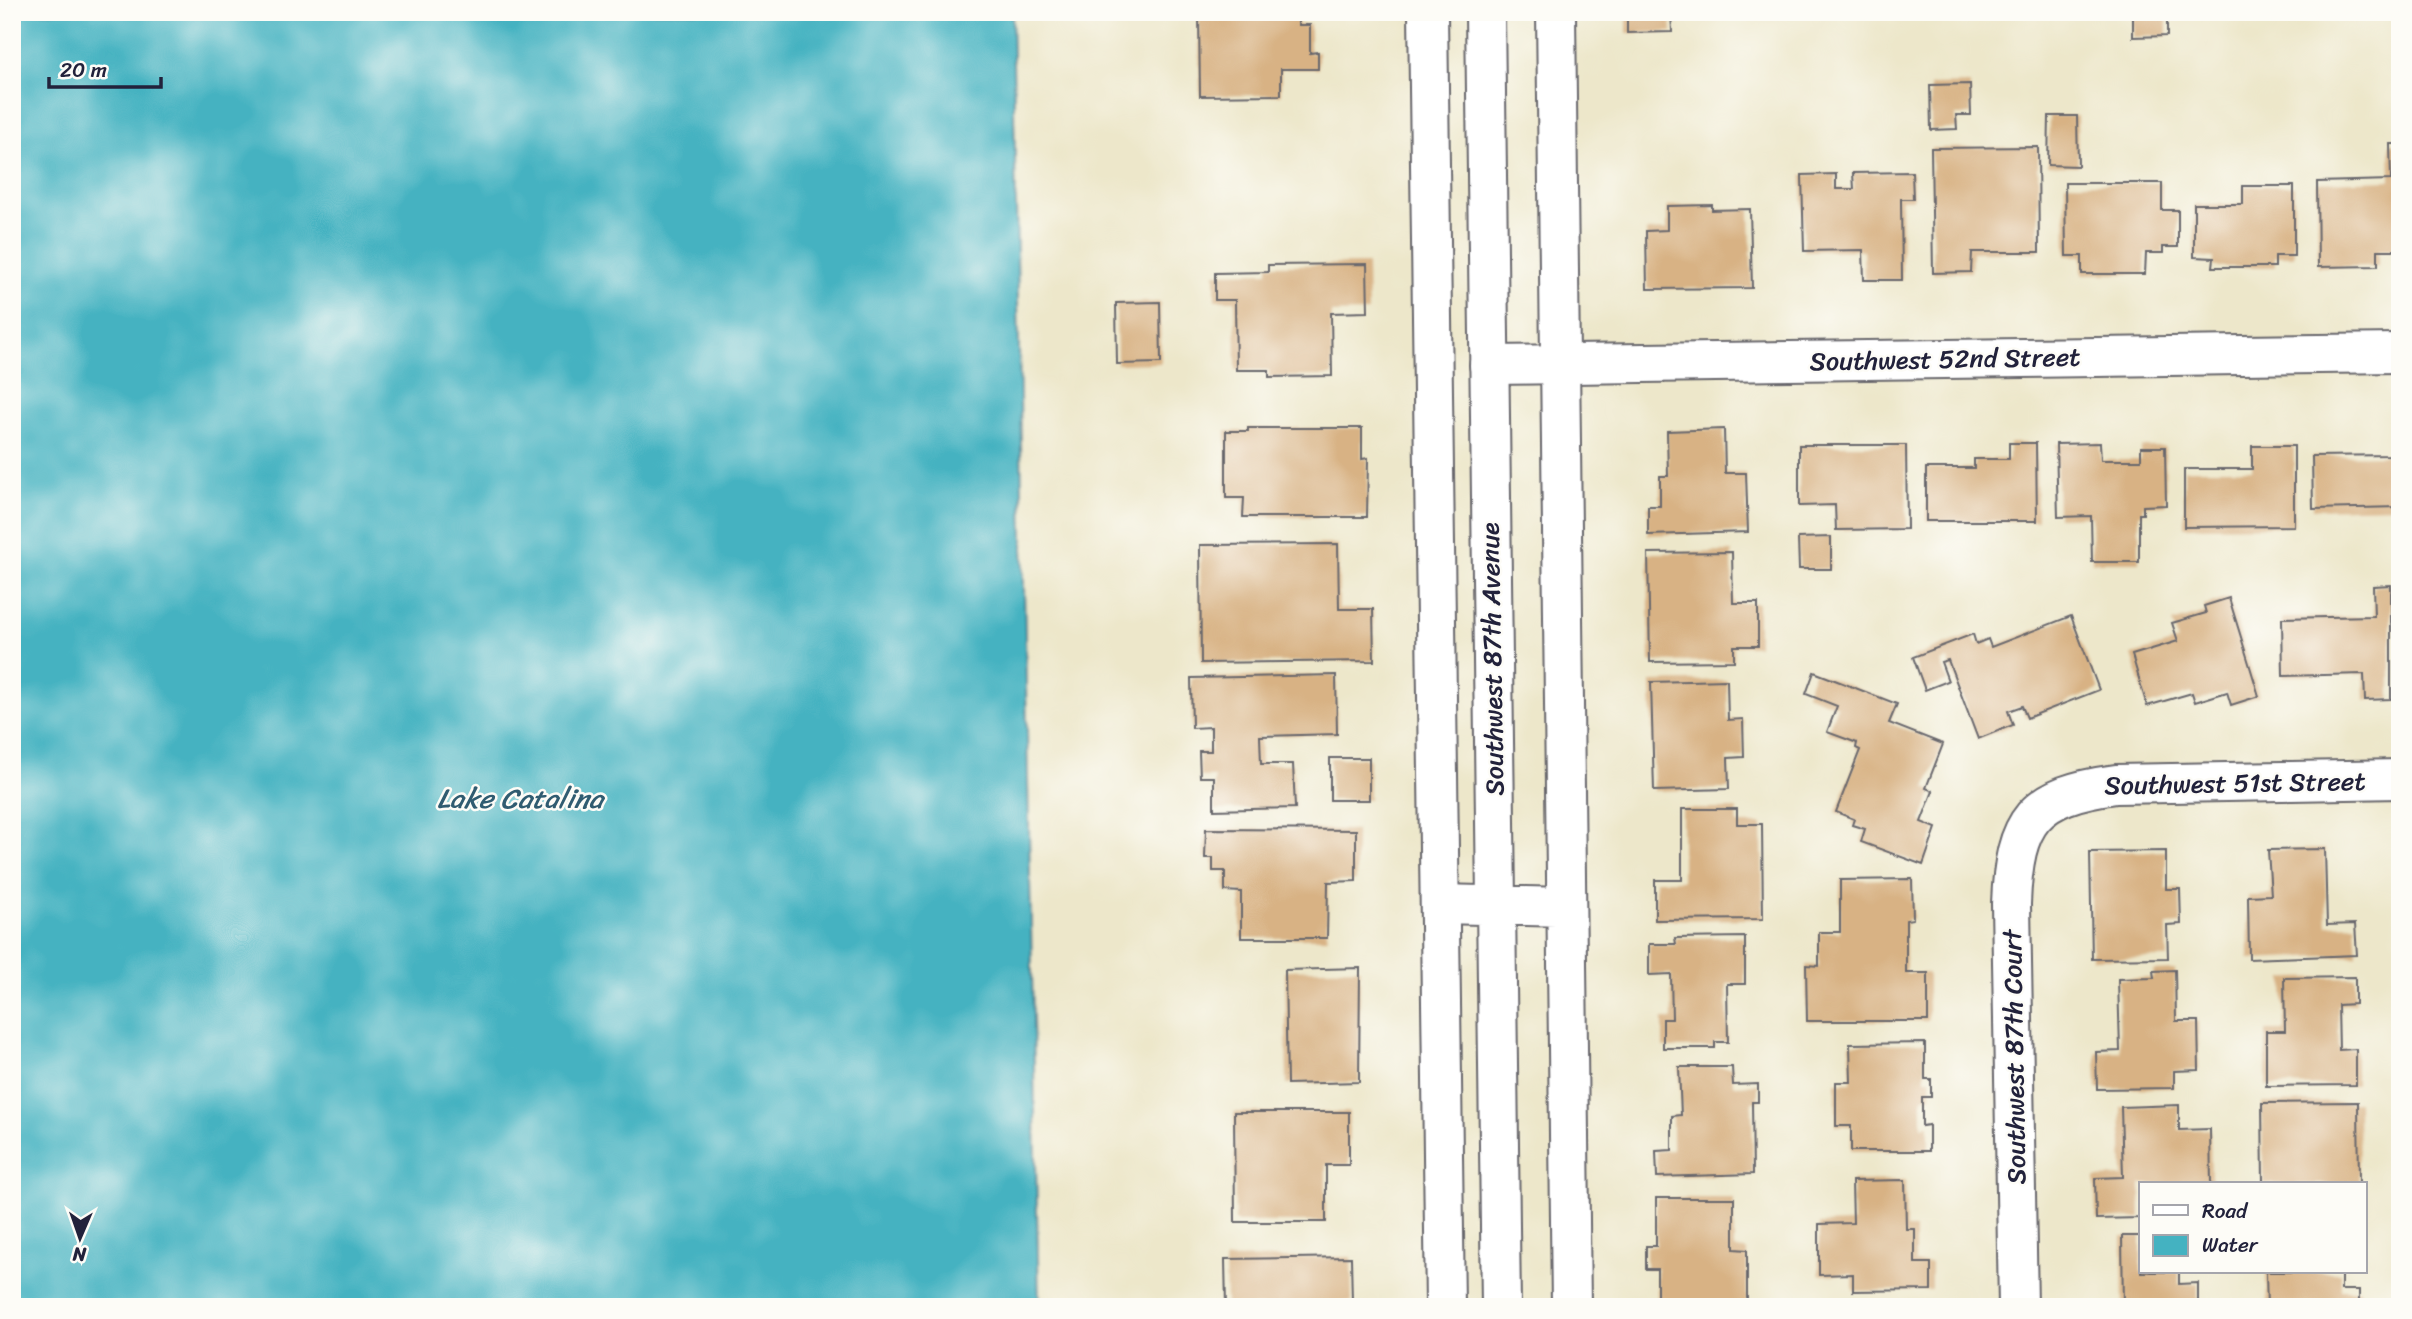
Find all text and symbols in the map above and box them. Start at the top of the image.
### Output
scale bar [49,46,161,90]
text: 20 m [60,51,107,89]
street label: Southwest 52nd Street [1809,334,2081,384]
street label: Southwest 87th Avenue [1467,521,1517,796]
street label: Southwest 51st Street [2104,758,2366,808]
water label: Lake Catalina [437,774,606,823]
street label: Southwest 87th Court [1989,928,2039,1185]
legend [2139,1182,2366,1274]
text: Road [2202,1192,2249,1230]
north arrow [46,1204,116,1274]
text: Water [2202,1226,2259,1264]
text: N [71,1238,88,1271]

